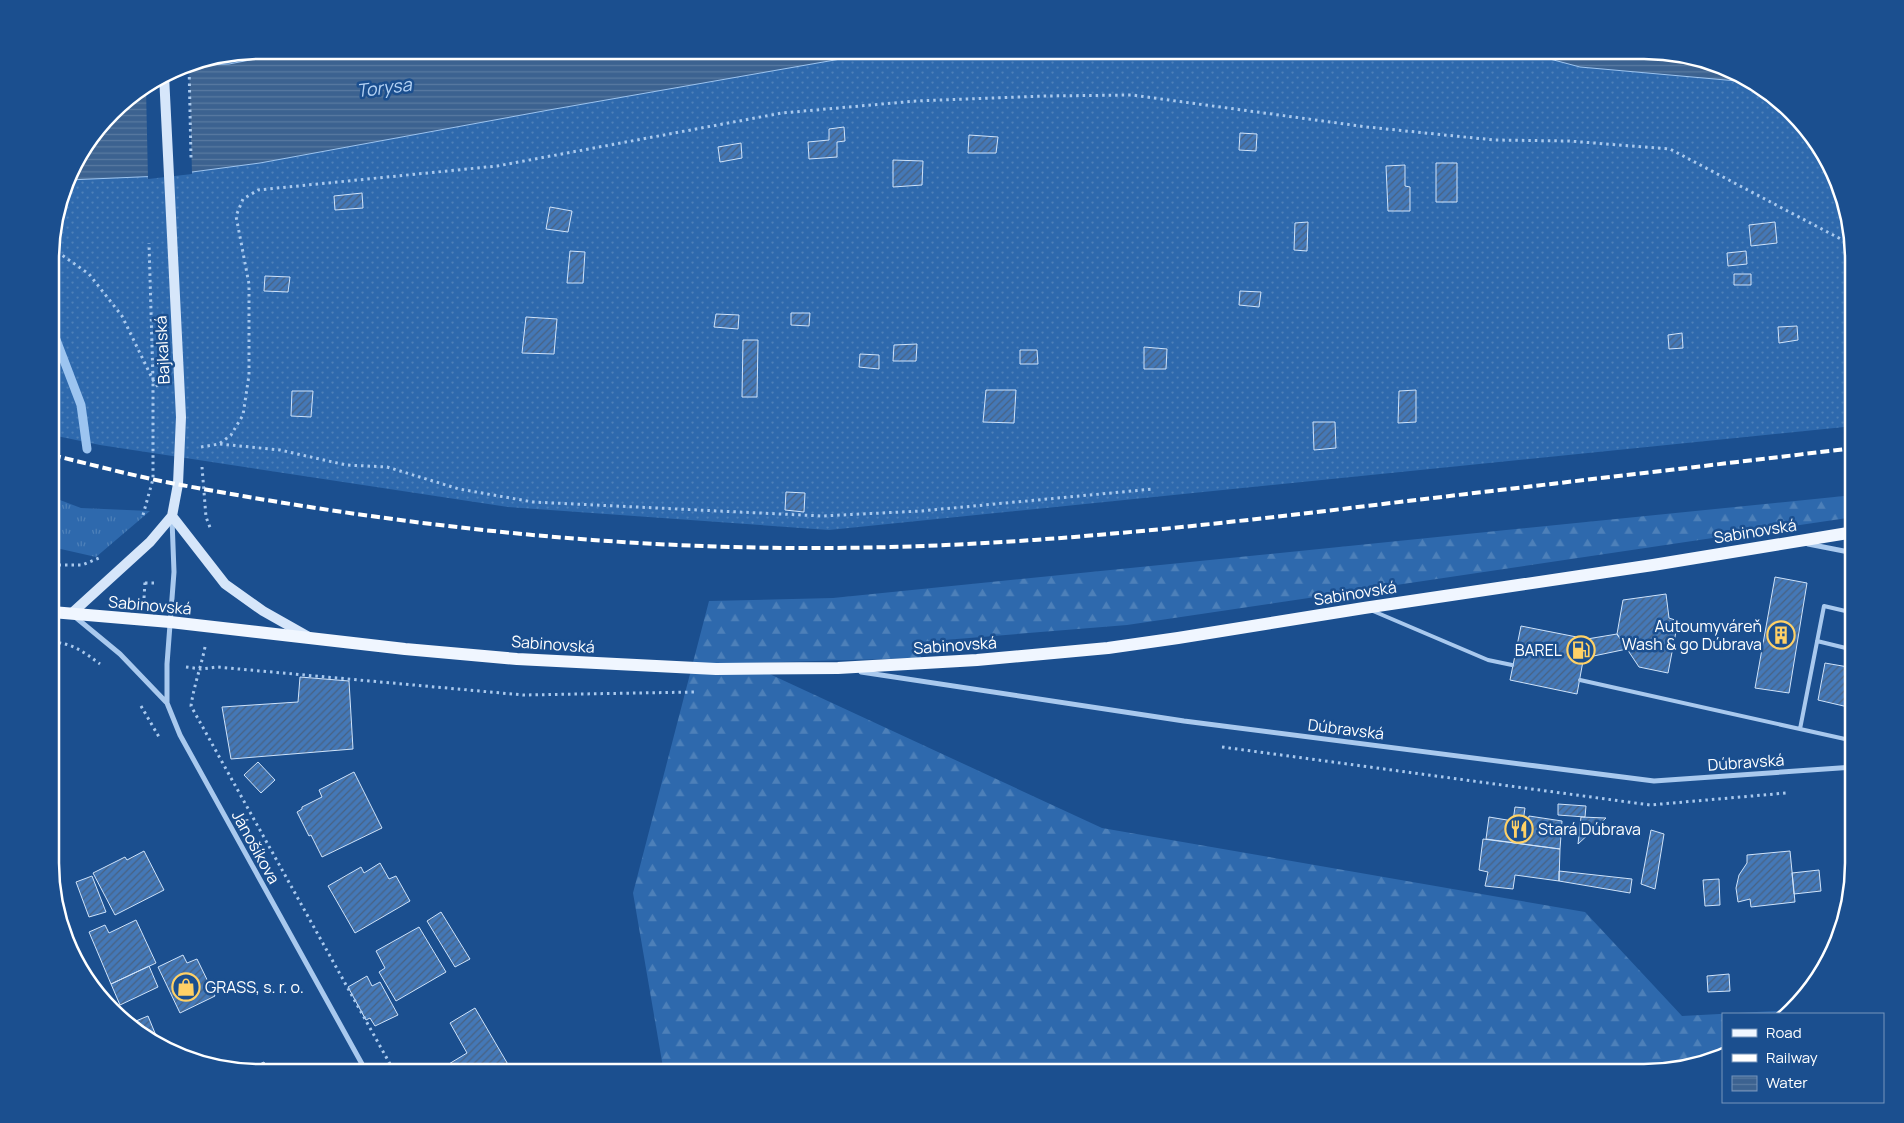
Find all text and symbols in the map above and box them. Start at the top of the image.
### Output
water label: Torysa [355,72,414,102]
street label: Bajkalská [149,315,175,385]
street label: Sabinovská [1712,514,1798,548]
street label: Sabinovská [1312,576,1398,610]
street label: Sabinovská [107,590,193,620]
place label: Autoumyváreň Wash & go Dúbrava [1622,615,1762,655]
building icon: Autoumyváreň Wash & go Dúbrava [1766,620,1796,650]
street label: Sabinovská [511,630,595,658]
street label: Sabinovská [913,631,997,659]
fuel station icon: BAREL [1566,635,1596,665]
place label: BAREL [1515,639,1562,661]
street label: Dúbravská [1307,713,1385,745]
street label: Dúbravská [1707,748,1785,776]
street label: Jánošíkova [227,806,285,888]
restaurant icon: Stará Dúbrava [1504,814,1534,844]
place label: Stará Dúbrava [1538,818,1641,840]
shop icon: GRASS, s. r. o. [171,972,201,1002]
place label: GRASS, s. r. o. [205,976,304,998]
legend [1722,1013,1884,1103]
text: Road [1766,1022,1802,1043]
text: Railway [1766,1047,1818,1068]
text: Water [1766,1072,1808,1093]

